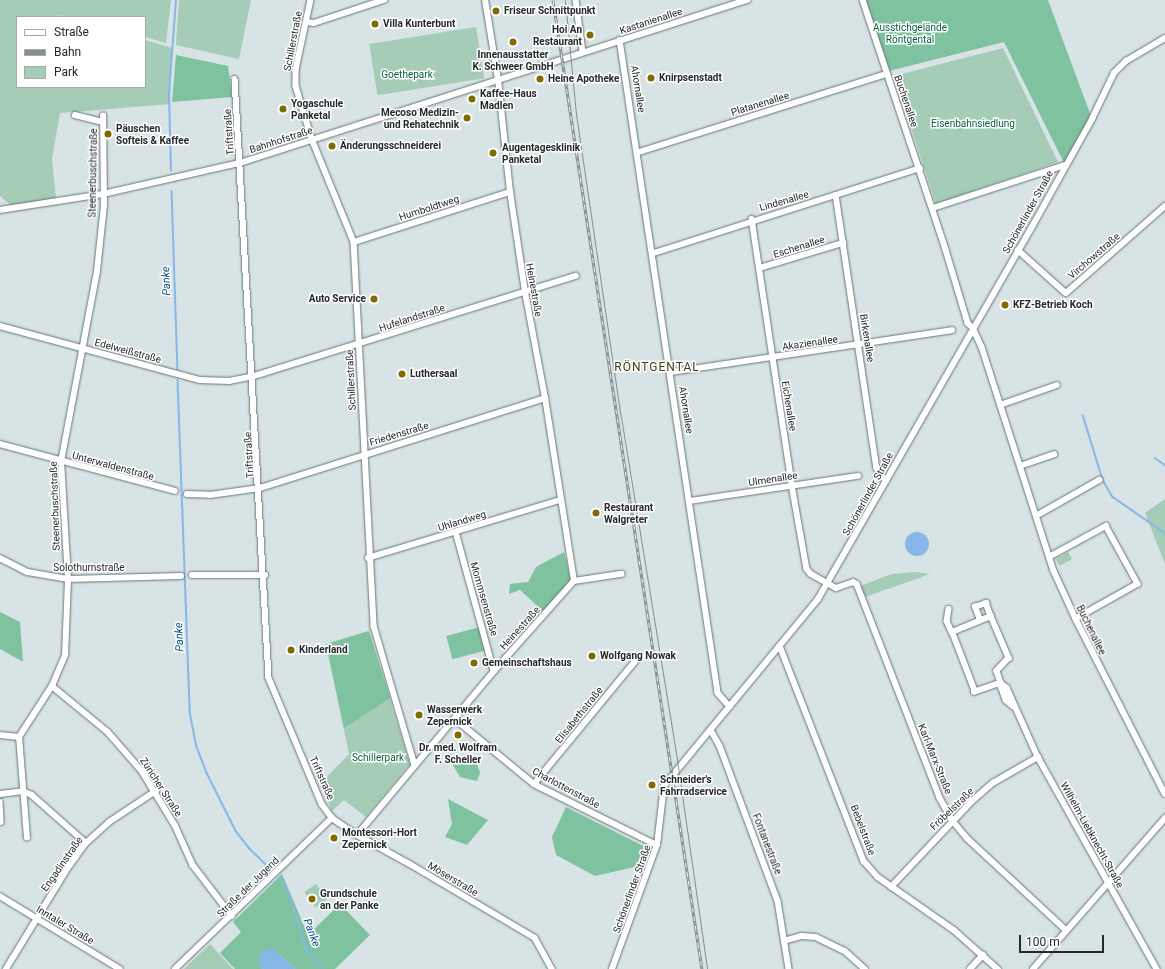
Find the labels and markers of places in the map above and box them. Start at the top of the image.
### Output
place label: Friseur Schnittpunkt [504,5,595,17]
marker: Friseur Schnittpunkt [491,6,501,16]
place label: Villa Kunterbunt [383,18,455,30]
marker: Villa Kunterbunt [370,19,380,29]
place label: Hoi An Restaurant [533,23,582,46]
marker: Hoi An Restaurant [585,30,595,40]
marker: Innenausstatter K. Schweer GmbH [508,37,518,47]
place label: Innenausstatter K. Schweer GmbH [472,48,554,72]
place label: Knirpsenstadt [659,72,722,84]
place label: Heine Apotheke [548,73,619,85]
marker: Knirpsenstadt [646,73,656,83]
marker: Heine Apotheke [535,74,545,84]
place label: Kaffee-Haus Madlen [480,87,537,110]
marker: Kaffee-Haus Madlen [467,94,477,104]
place label: Yogaschule Panketal [291,97,343,120]
marker: Yogaschule Panketal [278,104,288,114]
place label: Mecoso Medizin- und Rehatechnik [381,106,459,130]
marker: Mecoso Medizin- und Rehatechnik [462,113,472,123]
place label: Päuschen Softeis & Kaffee [116,122,189,146]
marker: Päuschen Softeis & Kaffee [103,129,113,139]
place label: Änderungsschneiderei [340,140,441,152]
marker: Änderungsschneiderei [327,141,337,151]
place label: Augentagesklinik Panketal [502,141,580,164]
marker: Augentagesklinik Panketal [487,147,499,159]
place label: Auto Service [309,293,366,305]
marker: Auto Service [369,294,379,304]
place label: KFZ-Betrieb Koch [1013,299,1093,311]
marker: KFZ-Betrieb Koch [1000,300,1010,310]
place label: Luthersaal [410,368,457,380]
marker: Luthersaal [397,369,407,379]
place label: Restaurant Walgreter [604,501,653,524]
marker: Restaurant Walgreter [591,508,601,518]
place label: Kinderland [299,644,348,656]
marker: Kinderland [286,645,296,655]
place label: Wolfgang Nowak [600,650,676,662]
marker: Wolfgang Nowak [587,651,597,661]
place label: Gemeinschaftshaus [482,657,572,669]
marker: Gemeinschaftshaus [469,658,479,668]
place label: Wasserwerk Zepernick [427,703,482,726]
marker: Wasserwerk Zepernick [414,710,424,720]
marker: Dr. med. Wolfram F. Scheller [453,730,463,740]
place label: Dr. med. Wolfram F. Scheller [419,741,497,764]
place label: Schneider's Fahrradservice [660,773,727,796]
marker: Schneider's Fahrradservice [647,780,657,790]
place label: Montessori-Hort Zepernick [342,826,417,850]
marker: Montessori-Hort Zepernick [329,833,339,843]
place label: Grundschule an der Panke [320,887,379,910]
marker: Grundschule an der Panke [307,894,317,904]

